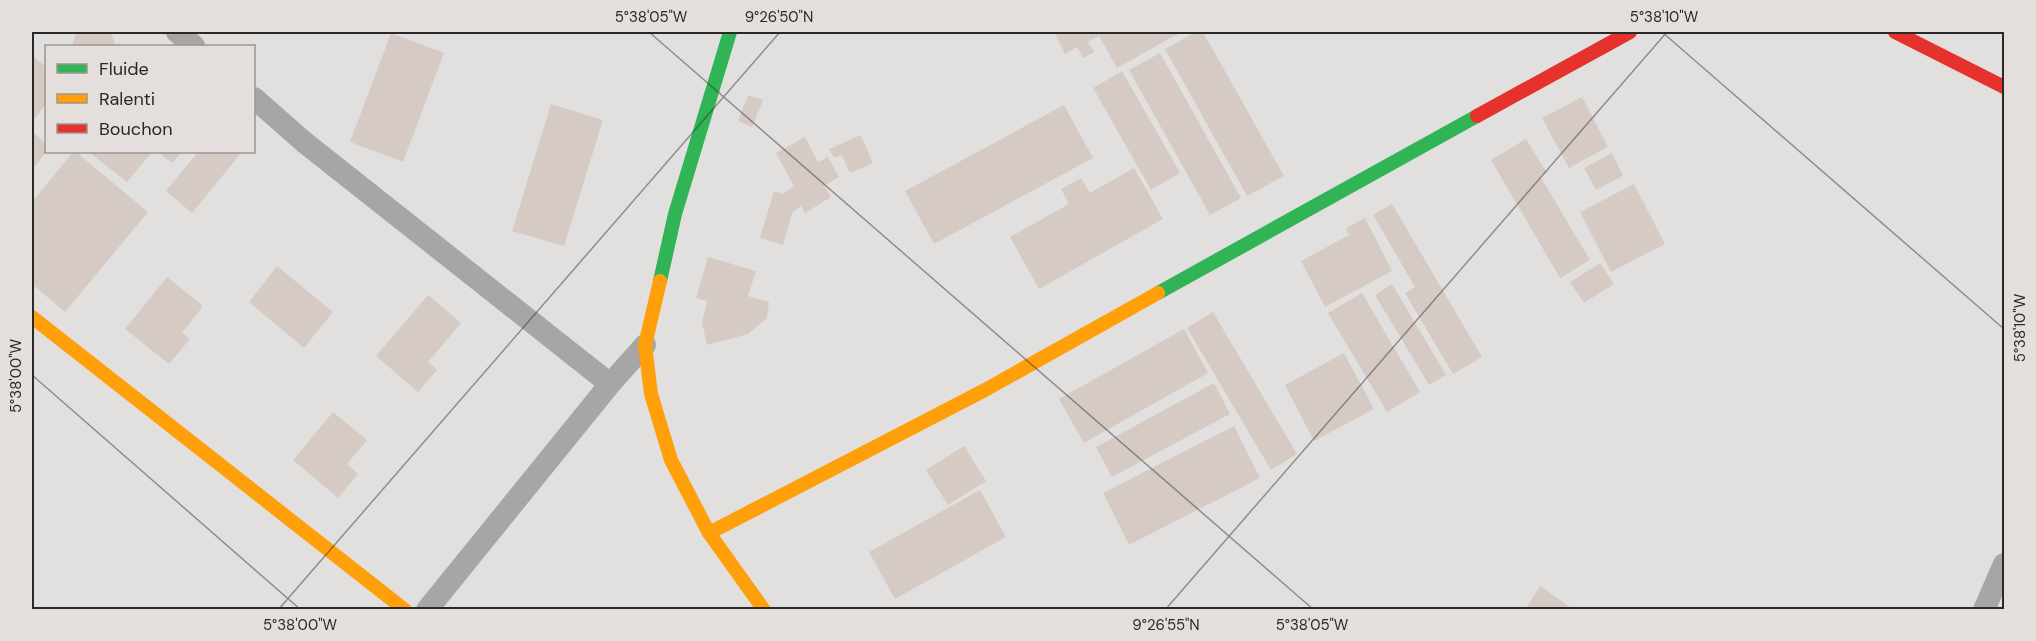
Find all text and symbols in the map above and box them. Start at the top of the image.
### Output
text: 5°38'05"W [615,7,688,27]
text: 9°26'50"N [745,7,813,27]
text: 5°38'10"W [1630,7,1699,27]
legend [45,45,255,153]
text: Fluide [99,57,149,81]
text: Ralenti [99,87,155,111]
text: Bouchon [99,117,173,141]
text: 5°38'10"W [2010,293,2030,362]
text: 5°38'00"W [6,338,26,413]
text: 5°38'00"W [263,615,338,635]
text: 9°26'55"N [1132,615,1200,635]
text: 5°38'05"W [1276,615,1349,635]

